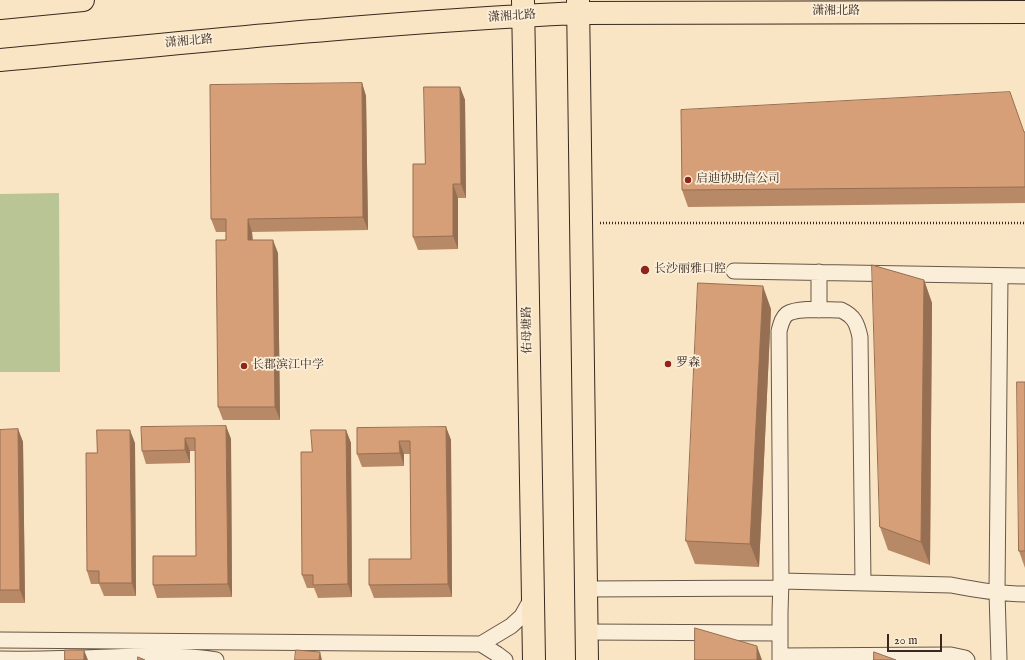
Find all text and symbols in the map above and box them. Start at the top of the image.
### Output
street label: 潇湘北路 [812,5,860,19]
street label: 潇湘北路 [488,8,536,26]
street label: 潇湘北路 [164,33,214,51]
place label: 启迪协助信公司 [696,173,780,187]
marker: 启迪协助信公司 [683,175,693,185]
place label: 长沙丽雅口腔 [654,263,726,277]
marker: 长沙丽雅口腔 [639,264,651,276]
street label: 佑母塘路 [520,306,536,354]
place label: 罗森 [676,357,700,371]
place label: 长郡滨江中学 [252,359,324,373]
marker: 罗森 [663,359,673,369]
marker: 长郡滨江中学 [239,361,249,371]
scale bar [889,626,944,652]
text: 20 m [894,633,917,648]

